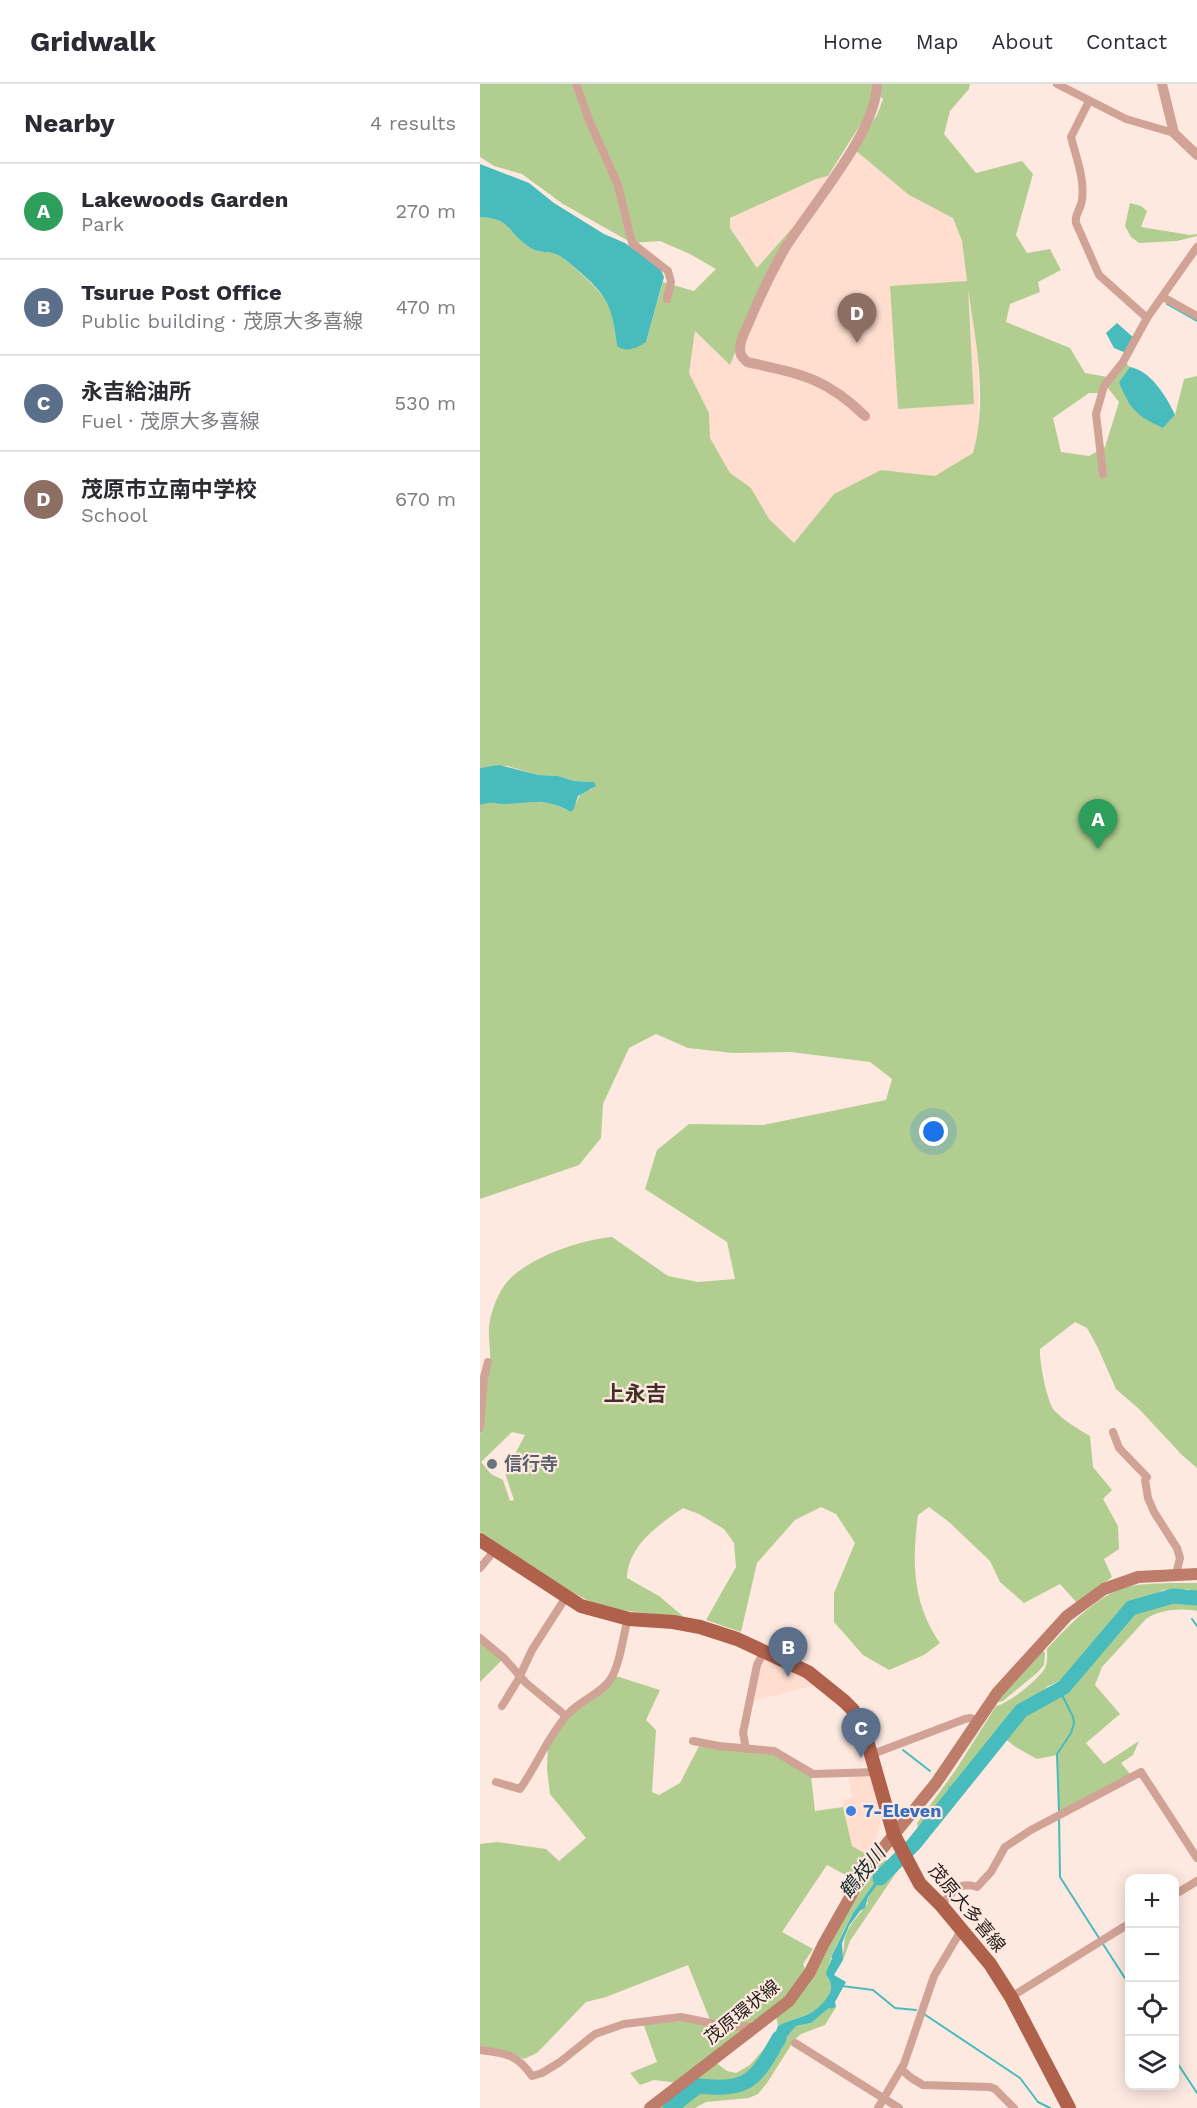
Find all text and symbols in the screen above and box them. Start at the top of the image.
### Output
text: Gridwalk [30,25,156,58]
text: Home [823,29,883,54]
text: Map [916,29,959,54]
text: About [992,29,1053,54]
text: Contact [1086,29,1167,54]
text: Nearby [24,108,115,138]
text: 4 results [370,111,456,135]
text: Lakewoods Garden [81,187,288,212]
text: A [37,199,50,223]
text: 270 m [396,199,456,223]
text: Park [81,212,124,236]
text: Tsurue Post Office [81,280,282,305]
pin: D [838,294,877,343]
text: B [37,295,50,319]
text: 470 m [396,295,456,319]
text: Public building · 茂原大多喜線 [81,309,363,333]
text: 永吉給油所 [81,379,191,404]
text: C [37,391,50,415]
text: 530 m [394,391,456,415]
text: Fuel · 茂原大多喜線 [81,409,260,433]
text: 茂原市立南中学校 [81,477,257,502]
text: D [36,487,51,511]
text: 670 m [395,487,456,511]
text: School [81,503,148,527]
pin: A [1078,800,1118,849]
your location [919,1117,948,1146]
district label: 上永吉 [604,1381,667,1406]
place label: 信行寺 [504,1453,558,1474]
marker: 信行寺 [485,1457,499,1471]
pin: B [768,1628,808,1677]
pin: C [842,1708,880,1758]
place label: 7-Eleven [863,1800,941,1821]
marker: 7-Eleven [844,1804,858,1818]
water label: 鶴枝川 [834,1840,891,1903]
street label: 茂原大多喜線 [925,1860,1010,1956]
map controls [1125,1874,1179,2090]
button: + [1125,1874,1179,1928]
button: − [1125,1928,1179,1982]
street label: 茂原環状線 [700,1975,783,2048]
button: locate [1125,1982,1179,2036]
button: layers [1125,2036,1179,2090]

